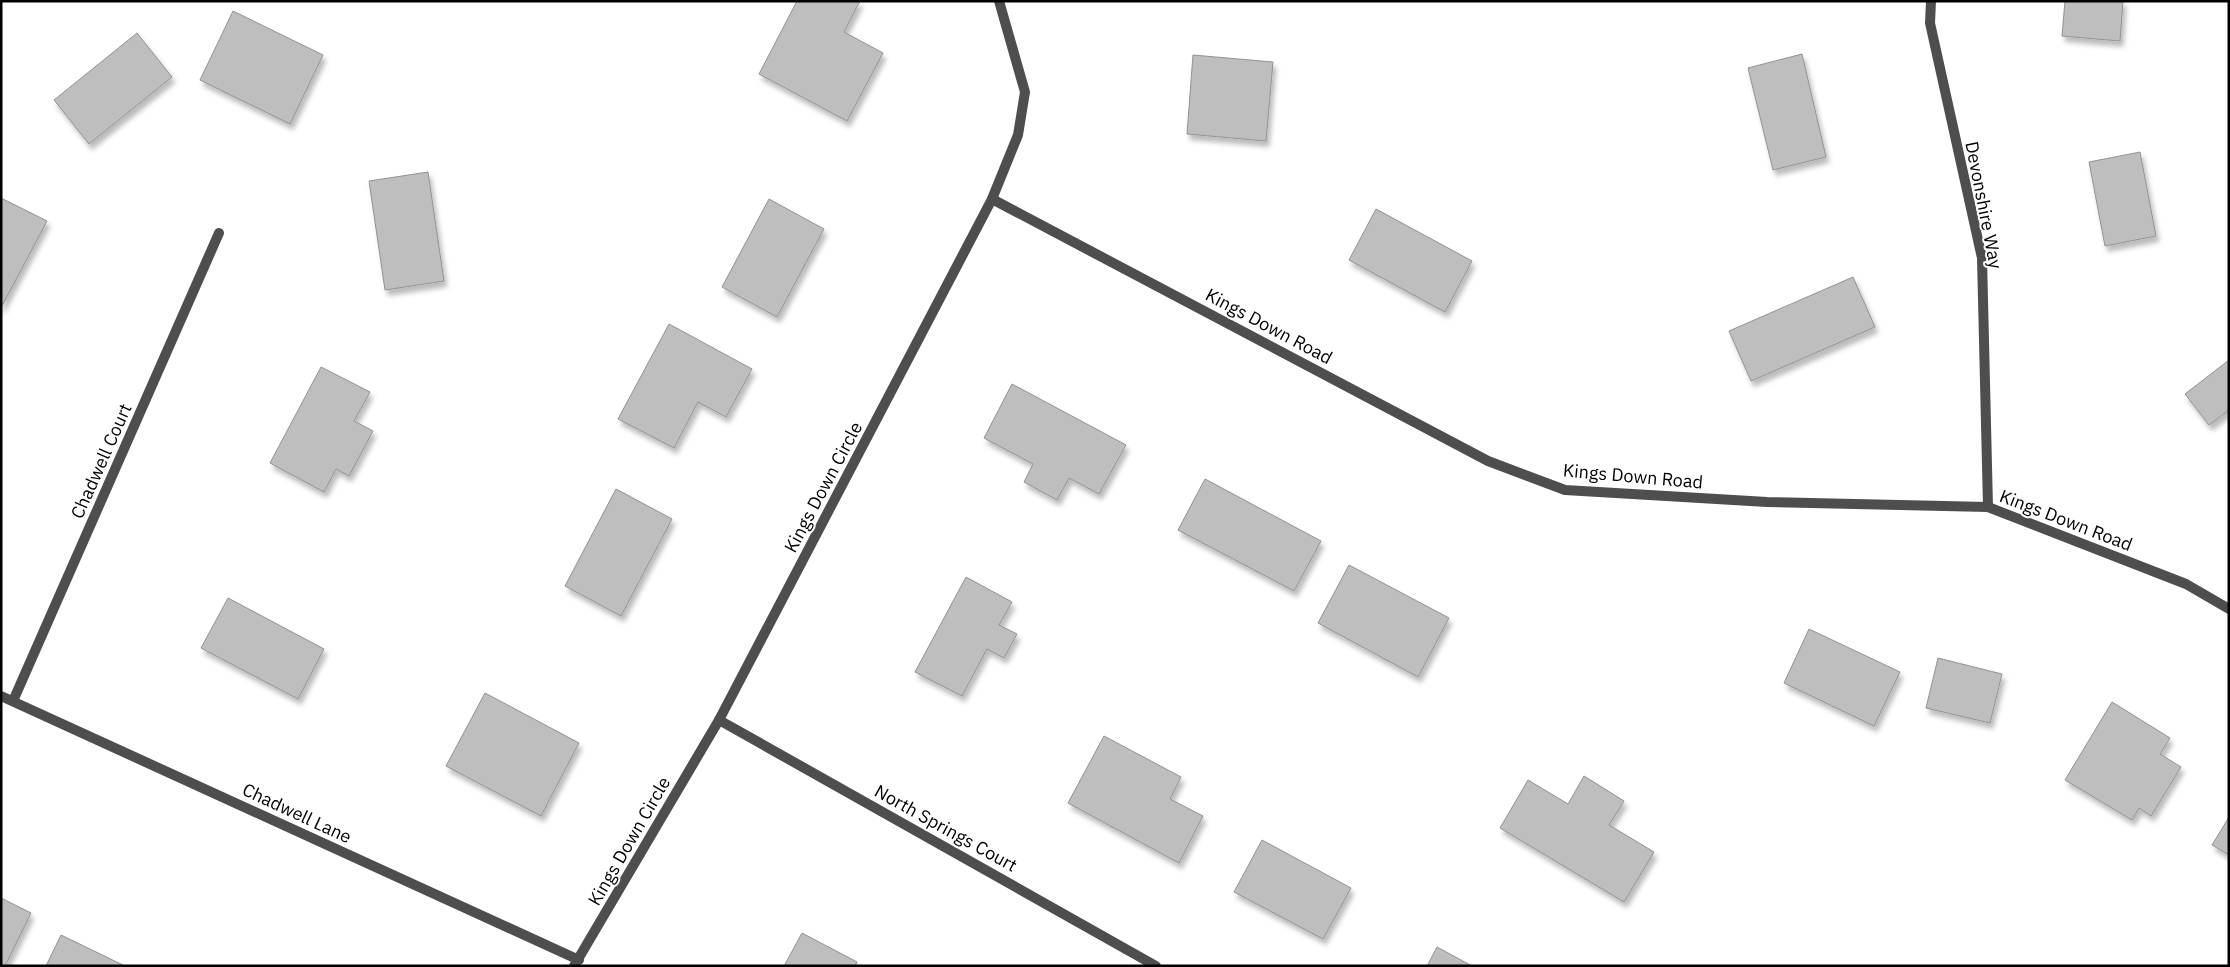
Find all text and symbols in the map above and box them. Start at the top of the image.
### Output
street label: Devonshire Way [1960,139,2008,271]
street label: Kings Down Road [1202,283,1336,369]
street label: Chadwell Court [65,400,137,522]
street label: Kings Down Circle [779,417,867,556]
street label: Kings Down Road [1562,458,1704,494]
street label: Kings Down Road [1996,484,2136,556]
street label: Kings Down Circle [583,772,675,910]
street label: Chadwell Lane [239,778,355,848]
street label: North Springs Court [871,779,1021,877]

